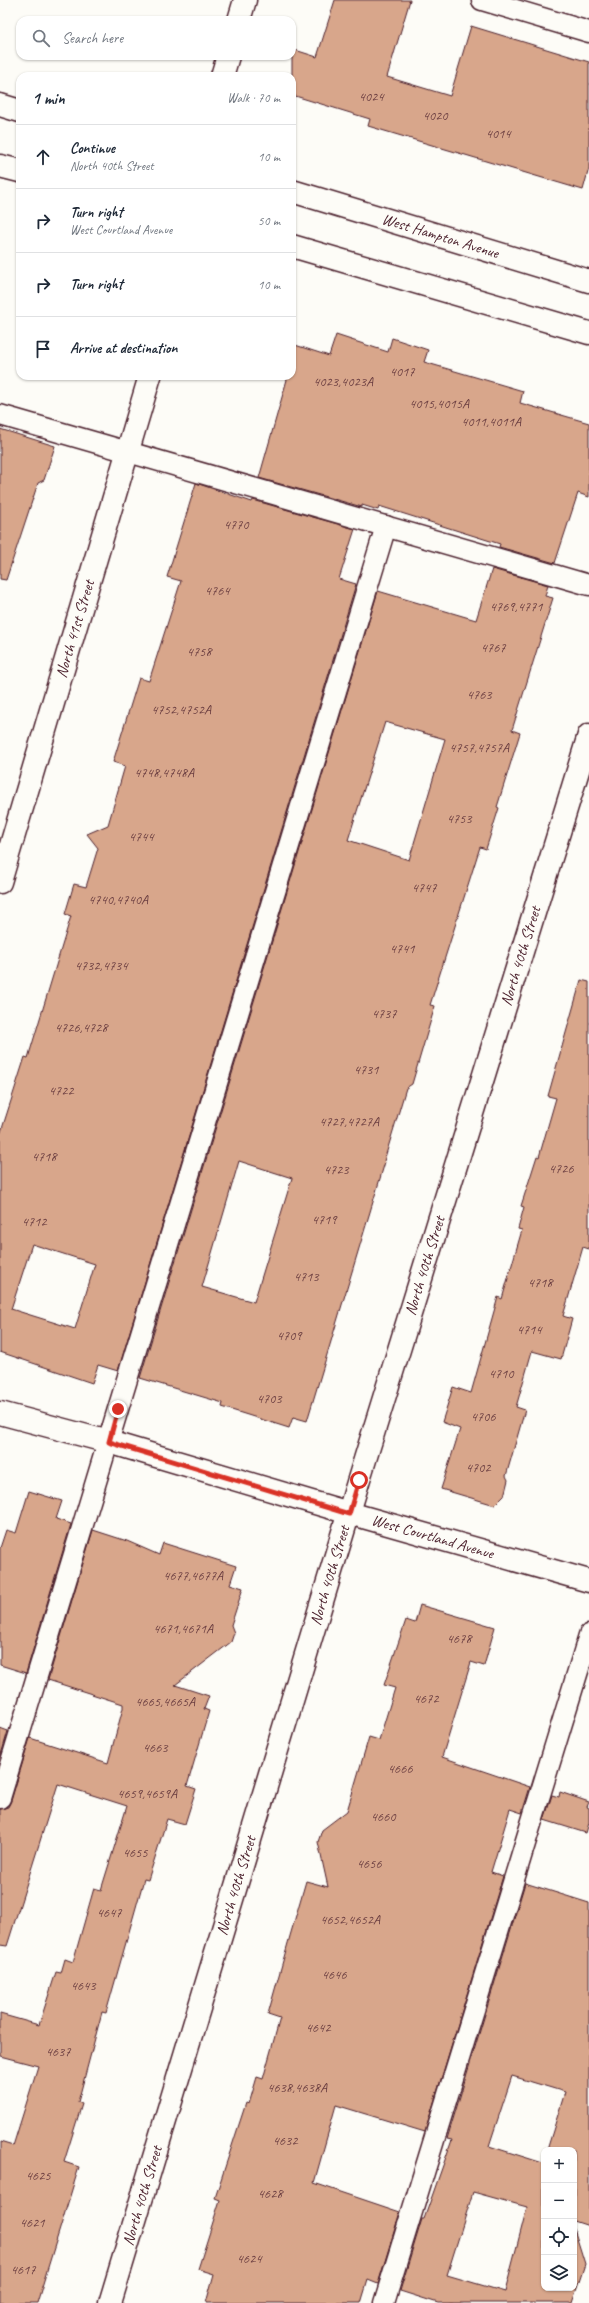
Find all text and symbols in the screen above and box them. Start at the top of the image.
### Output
search box [16,16,296,60]
icon: search [30,27,52,49]
text: Search here [62,29,123,48]
text: 1 min [32,88,65,109]
house number: 4024 [358,88,385,105]
text: Walk · 70 m [227,90,280,106]
house number: 4020 [422,107,449,124]
house number: 4014 [485,125,512,142]
text: Continue [70,139,115,158]
icon: ahead [32,146,54,168]
text: 10 m [258,149,280,165]
text: North 40th Street [70,158,154,174]
text: Turn right [70,203,123,222]
street label: West Hampton Avenue [380,209,503,264]
icon: right [32,210,54,232]
text: 50 m [258,213,280,229]
text: West Courtland Avenue [70,222,172,238]
icon: right [32,274,54,296]
text: Turn right [70,275,123,294]
text: 10 m [258,277,280,293]
icon: arrive [32,338,54,360]
text: Arrive at destination [70,339,177,358]
house number: 4017 [389,363,415,380]
house number: 4023,4023A [313,373,374,390]
house number: 4015,4015A [409,395,470,412]
house number: 4011,4011A [461,413,522,430]
house number: 4770 [223,516,250,533]
street label: North 41st Street [51,576,99,680]
house number: 4764 [204,582,231,599]
house number: 4769,4771 [489,598,543,615]
house number: 4767 [480,639,506,656]
house number: 4758 [186,643,213,660]
house number: 4763 [466,686,493,703]
house number: 4752,4752A [151,701,212,718]
house number: 4757,4757A [449,739,510,756]
house number: 4748,4748A [134,764,195,781]
house number: 4753 [446,810,473,827]
house number: 4744 [128,828,155,845]
house number: 4747 [411,879,437,896]
house number: 4740,4740A [88,891,149,908]
street label: North 40th Street [496,903,546,1008]
house number: 4741 [389,940,415,957]
house number: 4732,4734 [74,957,129,974]
house number: 4737 [371,1005,397,1022]
house number: 4726,4728 [54,1019,109,1036]
house number: 4731 [353,1061,379,1078]
house number: 4722 [48,1082,75,1099]
house number: 4727,4727A [319,1113,380,1130]
house number: 4718 [31,1148,58,1165]
house number: 4726 [548,1160,574,1177]
house number: 4723 [323,1161,350,1178]
house number: 4719 [311,1211,338,1228]
street label: North 40th Street [400,1212,450,1318]
house number: 4712 [21,1213,48,1230]
house number: 4713 [293,1268,320,1285]
house number: 4718 [527,1274,554,1291]
house number: 4714 [516,1321,543,1338]
house number: 4709 [276,1327,303,1344]
house number: 4710 [488,1365,515,1382]
house number: 4703 [256,1390,283,1407]
route end [109,1400,127,1418]
house number: 4706 [470,1408,496,1425]
house number: 4702 [465,1459,492,1476]
route start [350,1471,368,1489]
street label: West Courtland Avenue [369,1510,498,1564]
street label: North 40th Street [305,1522,355,1628]
house number: 4677,4677A [163,1567,224,1584]
house number: 4671,4671A [153,1620,214,1637]
house number: 4678 [446,1630,473,1647]
house number: 4672 [413,1690,440,1707]
house number: 4665,4665A [135,1693,196,1710]
house number: 4663 [142,1739,169,1756]
house number: 4666 [387,1760,413,1777]
house number: 4659,4659A [117,1785,178,1802]
house number: 4660 [370,1808,397,1825]
street label: North 40th Street [212,1832,261,1938]
house number: 4655 [122,1844,148,1861]
house number: 4656 [356,1855,382,1872]
house number: 4647 [96,1904,122,1921]
house number: 4652,4652A [320,1911,381,1928]
house number: 4646 [321,1966,347,1983]
house number: 4643 [70,1977,97,1994]
house number: 4642 [305,2019,332,2036]
house number: 4637 [45,2043,71,2060]
house number: 4638,4638A [267,2079,328,2096]
house number: 4632 [272,2132,299,2149]
street label: North 40th Street [118,2142,167,2248]
map controls [541,2147,577,2291]
button: + [541,2147,577,2183]
house number: 4625 [25,2167,51,2184]
button: − [541,2183,577,2219]
house number: 4628 [257,2185,284,2202]
house number: 4621 [19,2214,45,2231]
button: locate [541,2219,577,2255]
house number: 4624 [236,2250,263,2267]
button: layers [541,2255,577,2291]
house number: 4617 [10,2261,36,2278]

